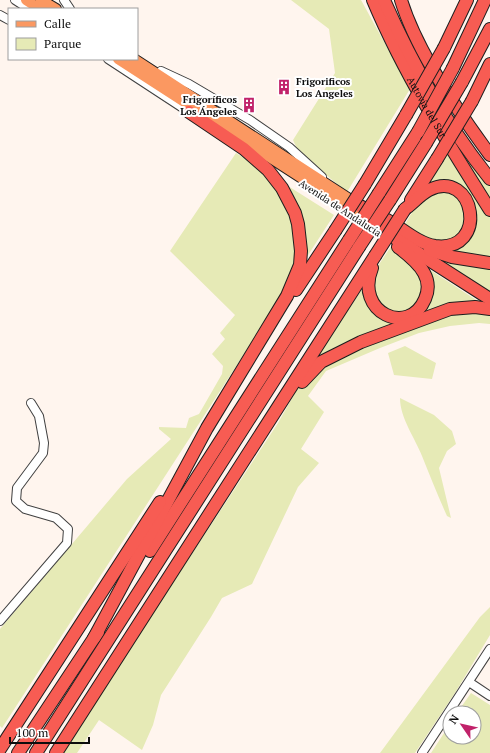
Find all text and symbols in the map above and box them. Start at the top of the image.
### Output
legend [8,8,138,60]
text: Calle [44,16,71,31]
text: Parque [44,36,81,51]
street label: Autovía del Sur [405,74,450,140]
place label: Frigorificos Los Angeles [296,75,353,100]
building icon: Frigorificos Los Angeles [275,78,293,96]
place label: Frigoríficos Los Ángeles [180,93,237,118]
building icon: Frigoríficos Los Ángeles [240,96,258,114]
street label: Avenida de Andalucía [296,176,384,240]
north arrow [442,705,482,745]
text: N [446,711,462,727]
scale bar [10,719,89,745]
text: 100 m [16,725,49,740]

